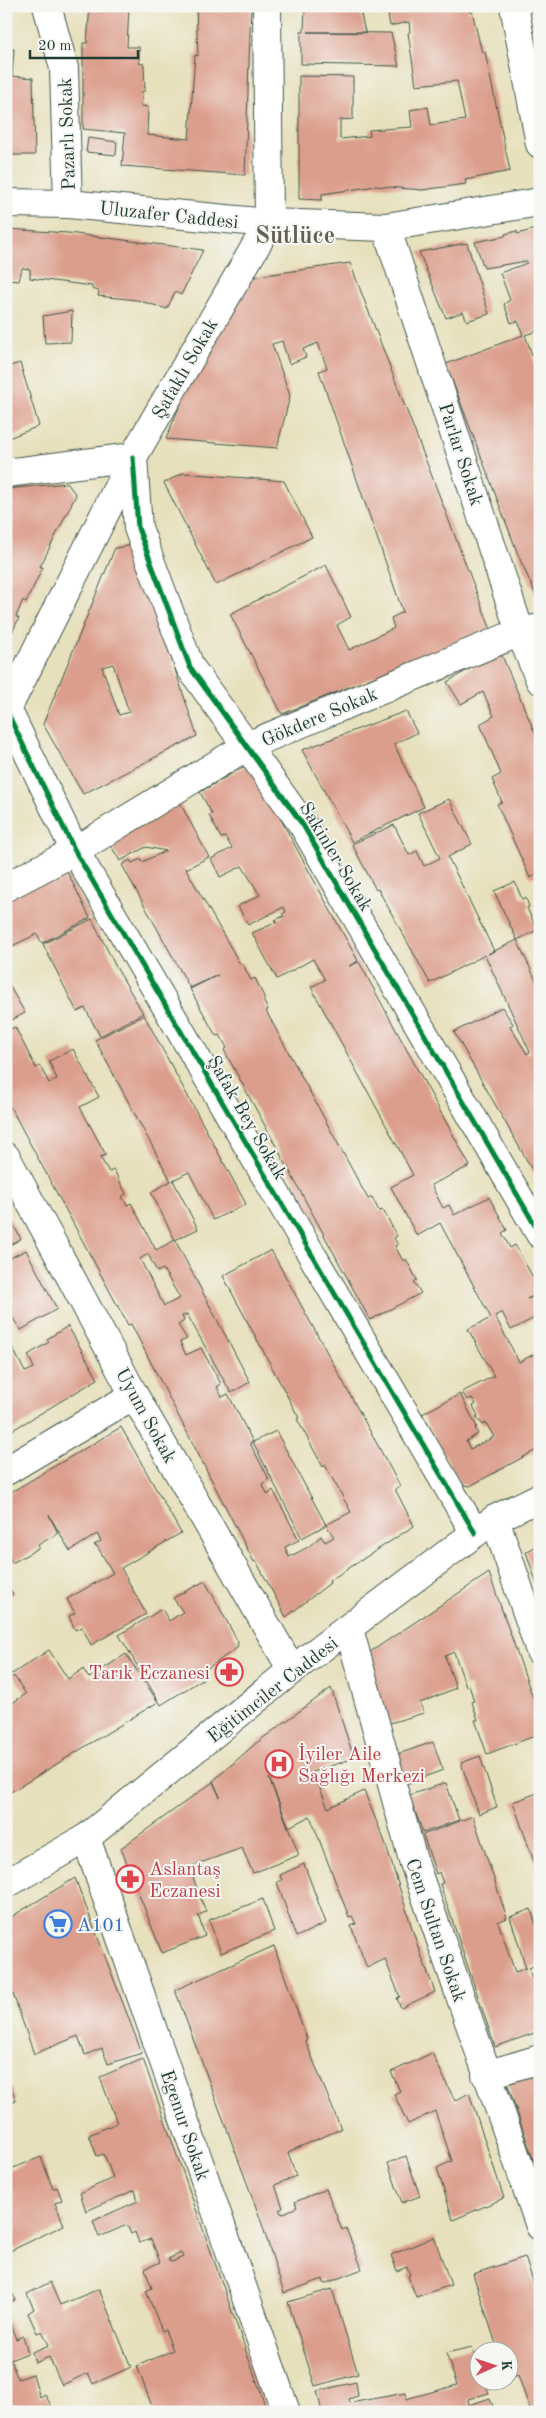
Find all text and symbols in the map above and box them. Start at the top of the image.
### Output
scale bar [30,28,138,60]
text: 20 m [38,39,72,54]
street label: Pazarlı Sokak [57,77,80,191]
street label: Uluzafer Caddesi [98,200,239,233]
district label: Sütlüce [255,225,335,249]
street label: Şafaklı Sokak [150,316,223,423]
street label: Parlar Sokak [434,401,485,509]
street label: Gökdere Sokak [259,685,381,751]
street label: Sakinler Sokak [295,799,375,915]
street label: Şafak Bey Sokak [203,1053,289,1184]
street label: Uyum Sokak [111,1365,179,1467]
street label: Eğitimciler Caddesi [205,1634,342,1748]
pharmacy icon: Tarık Eczanesi [214,1657,244,1687]
place label: Tarık Eczanesi [88,1665,210,1684]
place label: İyiler Aile Sağlığı Merkezi [298,1743,425,1787]
hospital icon: İyiler Aile Sağlığı Merkezi [264,1749,294,1779]
street label: Cem Sultan Sokak [401,1856,468,2005]
place label: Aslantaş Eczanesi [149,1861,221,1902]
pharmacy icon: Aslantaş Eczanesi [115,1864,145,1894]
supermarket icon: A101 [43,1909,73,1939]
place label: A101 [77,1917,125,1936]
street label: Egenur Sokak [156,2068,212,2184]
north arrow [468,2340,518,2390]
text: K [499,2360,513,2371]

